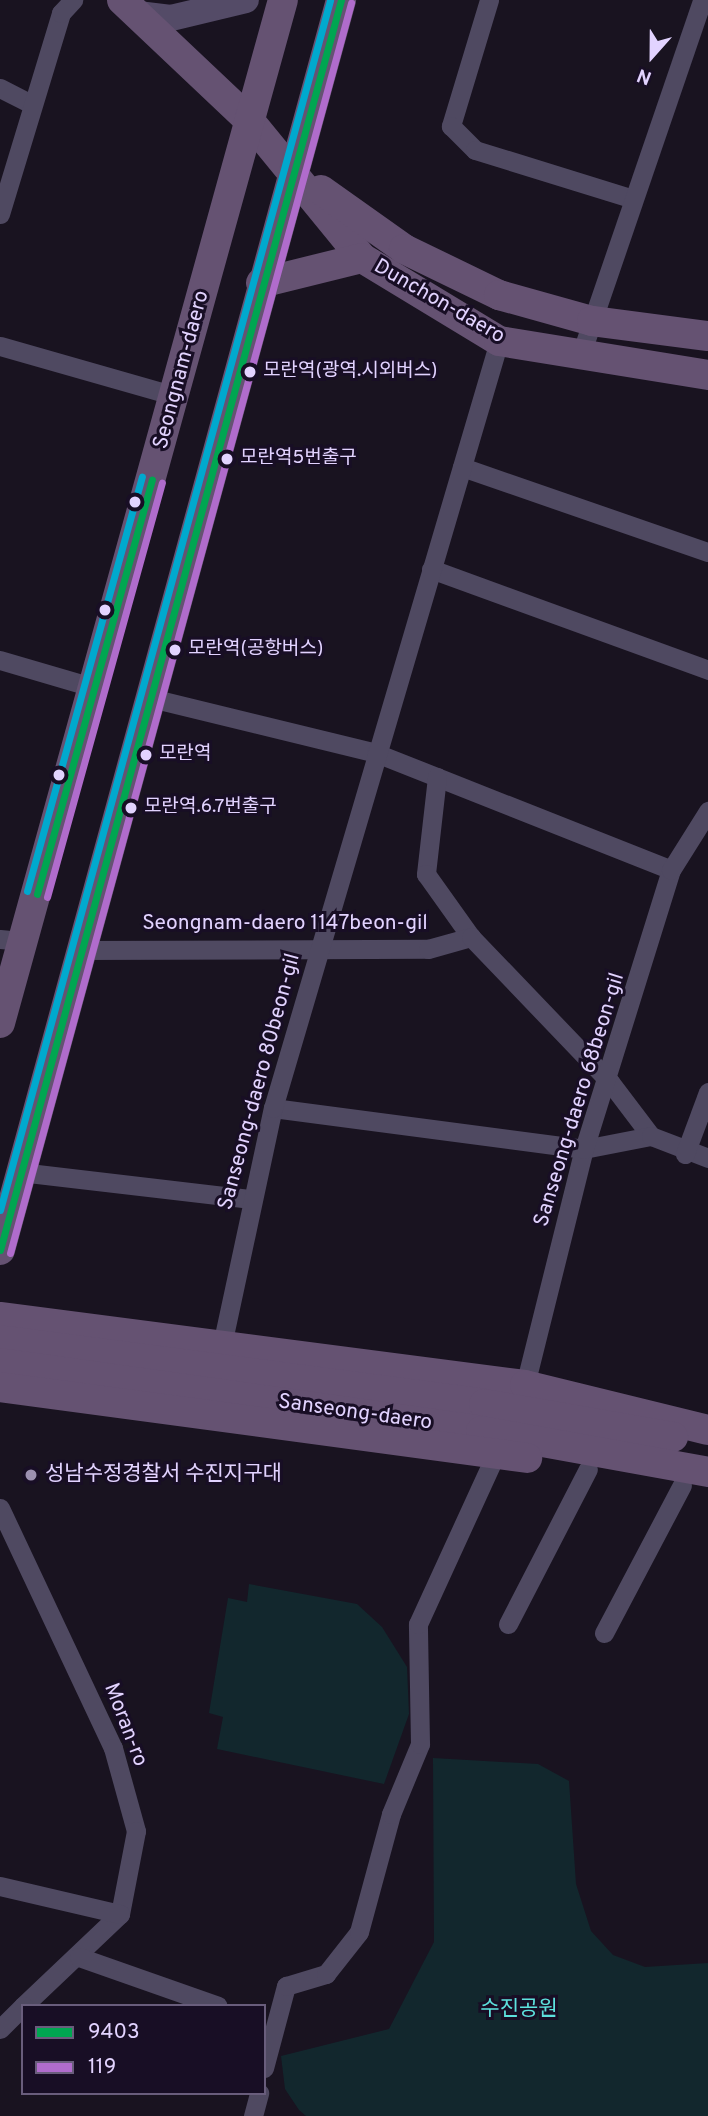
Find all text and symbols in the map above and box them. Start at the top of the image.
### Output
north arrow [617,21,687,91]
text: N [634,62,655,89]
street label: Dunchon-daero [369,254,509,350]
street label: Seongnam-daero [149,288,215,452]
place label: 모란역(광역.시외버스) [263,361,438,383]
marker: 모란역(광역.시외버스) [243,365,257,379]
place label: 모란역5번출구 [240,448,357,470]
marker: 모란역5번출구 [220,452,234,466]
unlabelled marker [128,495,142,509]
unlabelled marker [98,603,112,617]
place label: 모란역(공항버스) [188,639,323,661]
marker: 모란역(공항버스) [168,643,182,657]
place label: 모란역 [159,744,211,766]
marker: 모란역 [139,748,153,762]
unlabelled marker [52,768,66,782]
place label: 모란역.6.7번출구 [144,797,277,819]
marker: 모란역.6.7번출구 [124,801,138,815]
street label: Seongnam-daero 1147beon-gil [142,911,428,937]
street label: Sanseong-daero 80beon-gil [214,951,306,1213]
street label: Sanseong-daero 68beon-gil [529,970,631,1230]
street label: Sanseong-daero [276,1390,434,1436]
place label: 성남수정경찰서 수진지구대 [45,1462,282,1488]
marker: 성남수정경찰서 수진지구대 [23,1467,39,1483]
street label: Moran-ro [98,1680,152,1770]
park label: 수진공원 [480,1997,558,2023]
legend [21,2004,266,2095]
text: 9403 [88,2019,140,2046]
text: 119 [88,2054,116,2081]

